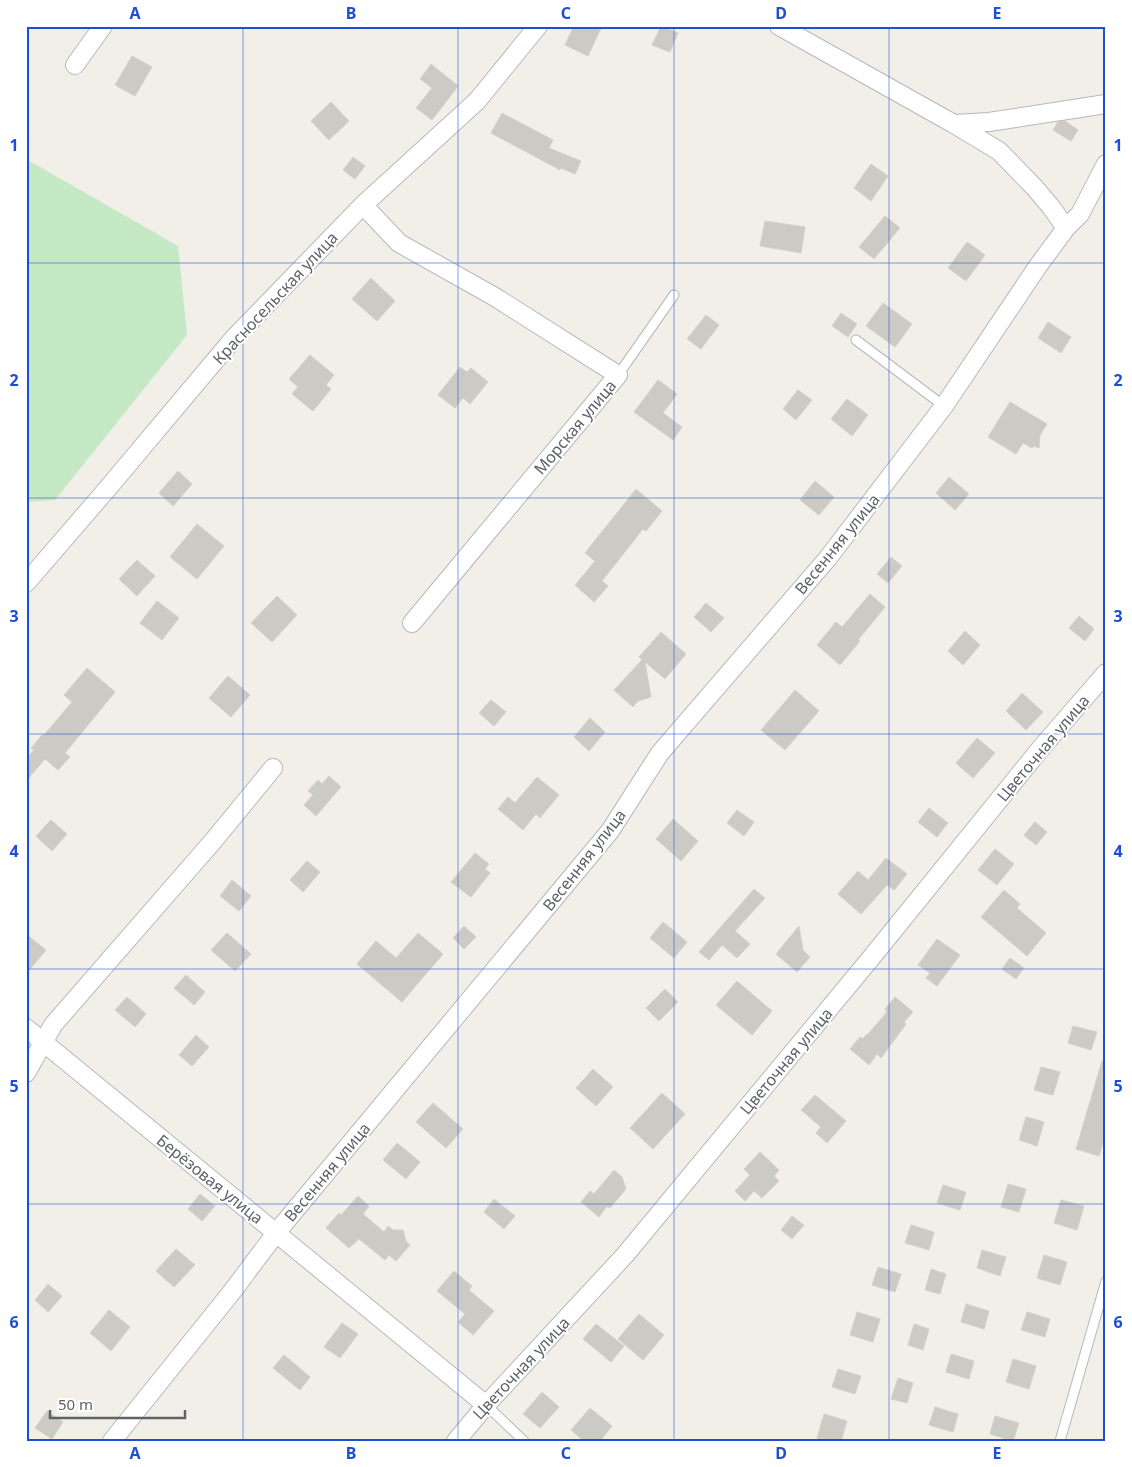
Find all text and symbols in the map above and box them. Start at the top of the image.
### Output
text: A [129,2,141,24]
text: B [346,2,356,24]
text: C [561,2,571,24]
text: D [775,2,787,24]
text: E [993,2,1002,24]
text: 1 [9,134,19,156]
text: 1 [1113,134,1123,156]
street label: Красносельская улица [208,227,342,369]
text: 2 [9,369,19,391]
text: 2 [1113,369,1123,391]
street label: Морская улица [529,375,621,479]
street label: Весенняя улица [790,489,884,599]
text: 3 [9,605,19,627]
text: 3 [1113,605,1123,627]
street label: Цветочная улица [992,690,1094,806]
street label: Весенняя улица [537,805,631,915]
text: 4 [9,840,19,862]
text: 4 [1113,840,1123,862]
street label: Цветочная улица [735,1003,837,1119]
text: 5 [9,1075,19,1097]
text: 5 [1113,1075,1123,1097]
street label: Весенняя улица [279,1118,375,1226]
street label: Берёзовая улица [152,1129,268,1229]
text: 6 [9,1311,19,1333]
text: 6 [1113,1311,1123,1333]
street label: Цветочная улица [468,1312,574,1424]
scale bar [50,1387,185,1419]
text: 50 m [58,1394,93,1414]
text: A [129,1442,141,1464]
text: B [346,1442,356,1464]
text: C [561,1442,571,1464]
text: D [775,1442,787,1464]
text: E [993,1442,1002,1464]

